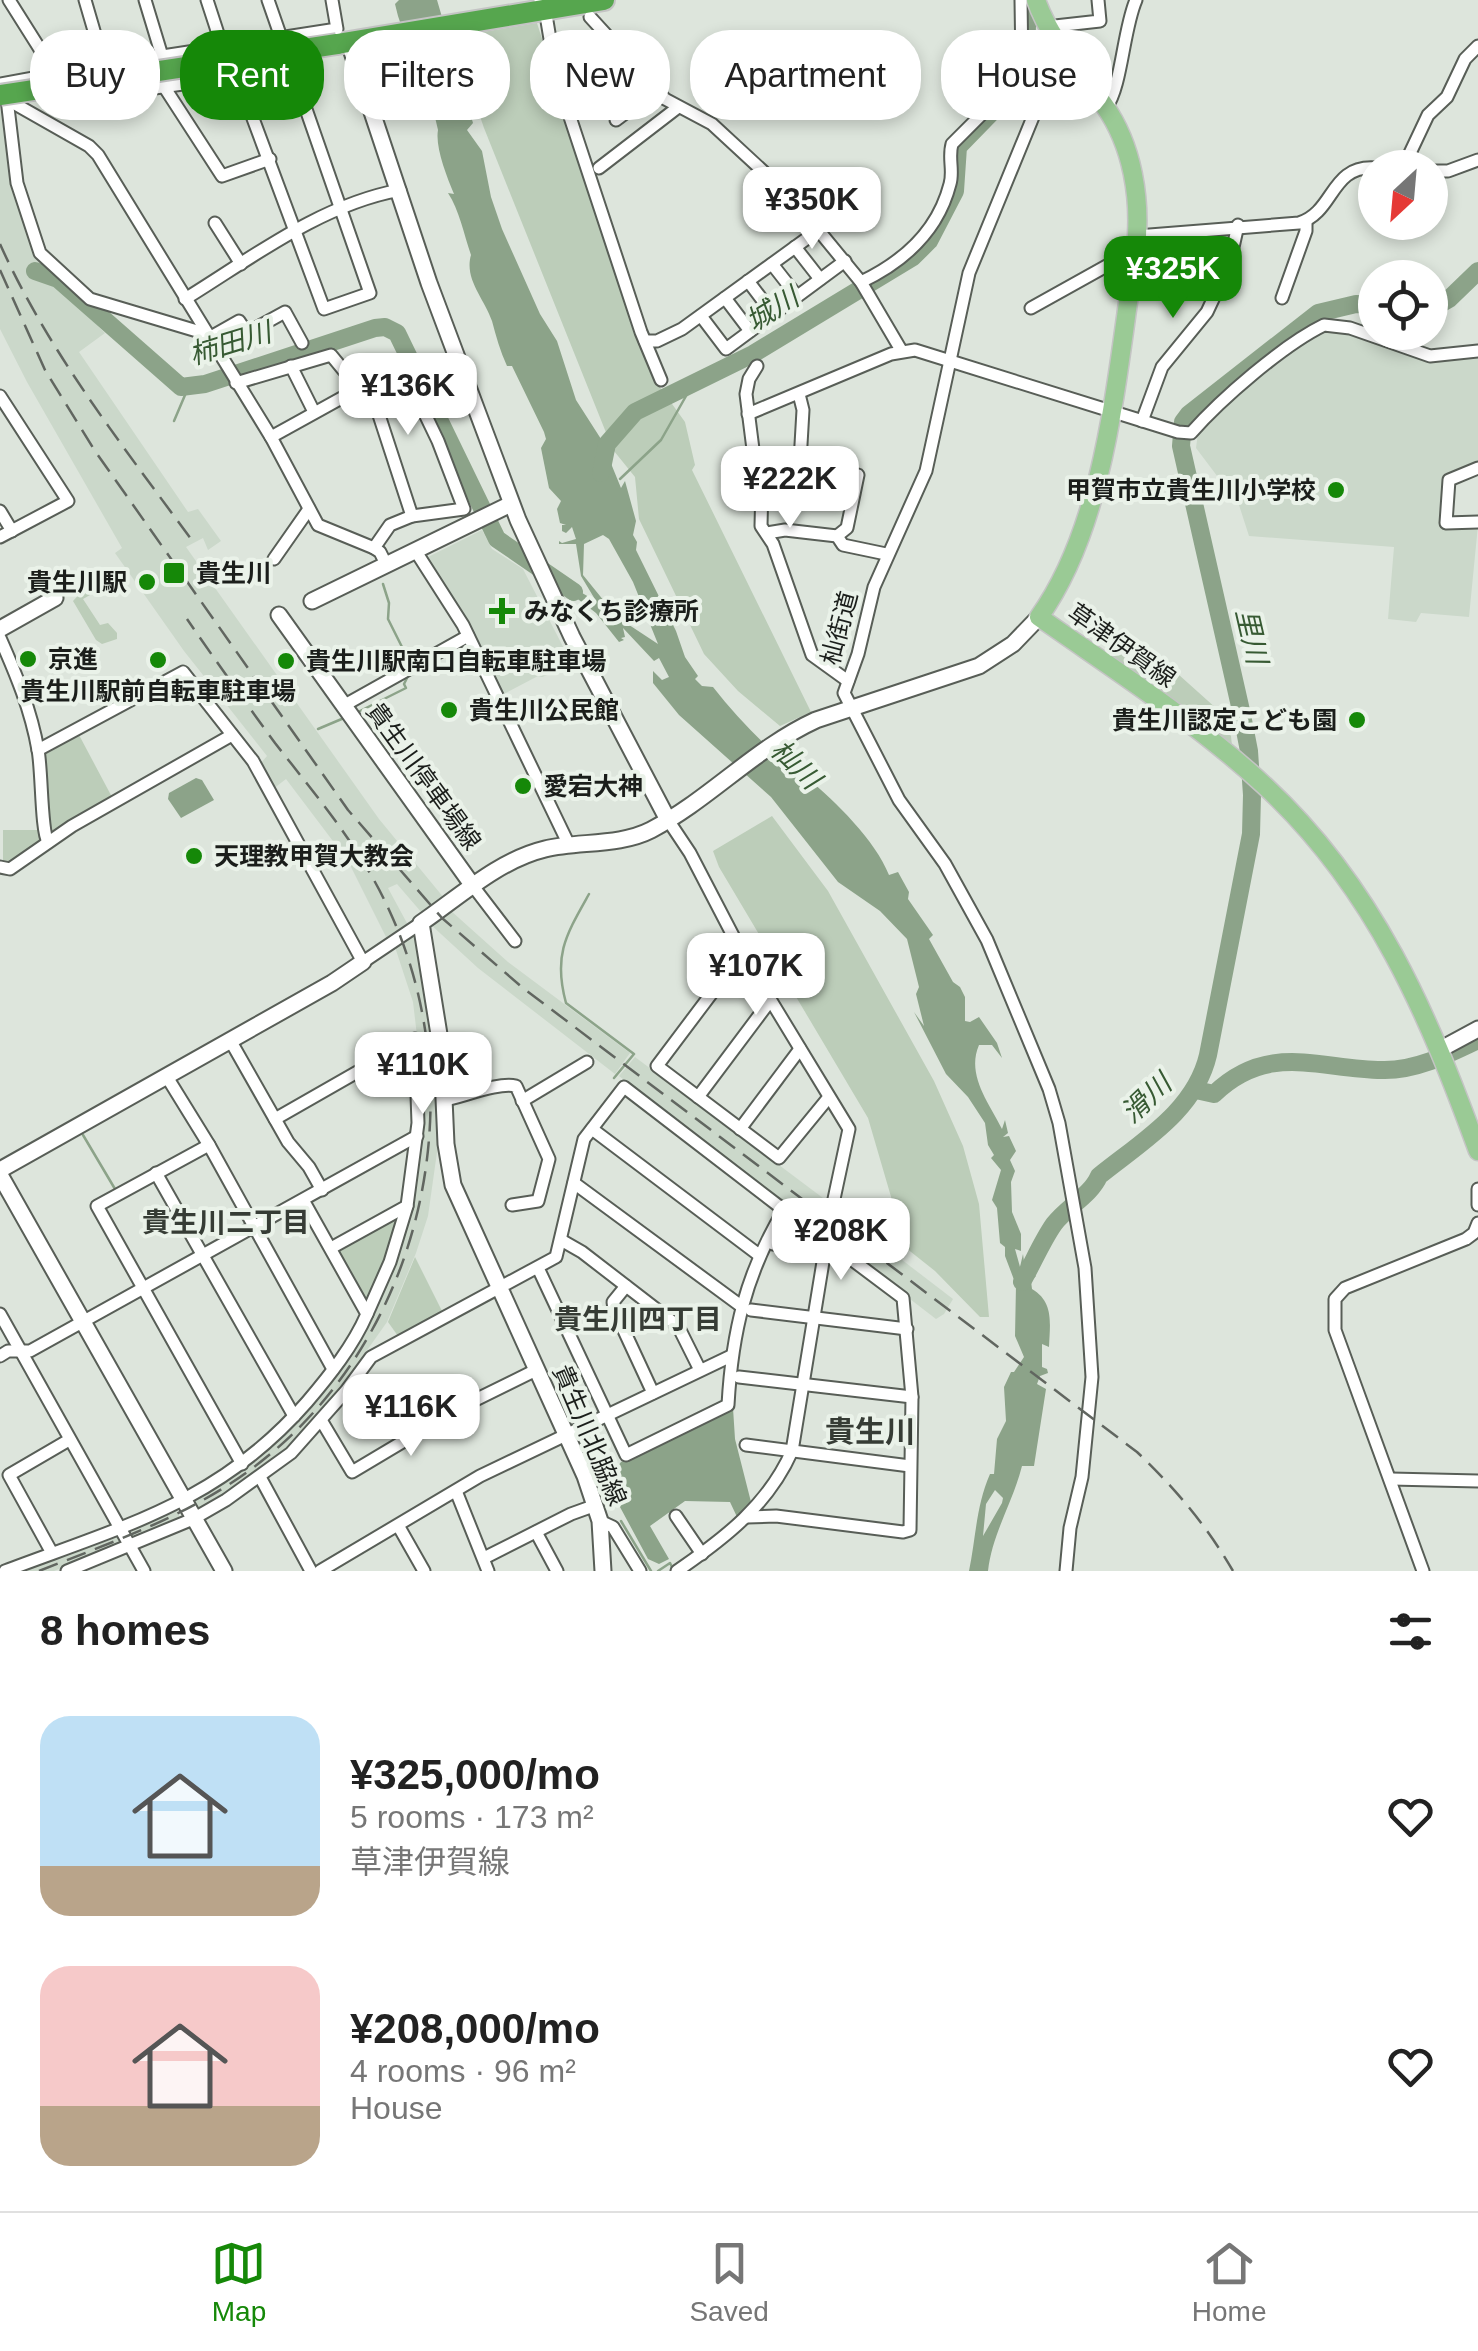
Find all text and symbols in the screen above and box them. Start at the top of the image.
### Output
chip: Buy [30,30,160,120]
chip: Rent [180,30,324,120]
chip: Filters [344,30,510,120]
chip: New [530,30,670,120]
chip: Apartment [690,30,921,120]
chip: House [941,30,1112,120]
north arrow [1358,150,1448,240]
map controls [1358,150,1448,350]
pin: ¥350K [742,167,882,252]
text: ¥350K [765,181,859,217]
pin: ¥325K [1103,236,1243,321]
text: ¥325K [1126,250,1220,286]
button: locate [1358,260,1448,350]
water label: 城川 [740,280,807,337]
water label: 柿田川 [185,316,278,371]
pin: ¥136K [338,353,478,438]
text: ¥136K [361,367,455,403]
pin: ¥222K [720,446,860,531]
text: ¥222K [743,460,837,496]
place label: 甲賀市立貴生川小学校 [1066,476,1316,504]
marker: 甲賀市立貴生川小学校 [1325,479,1347,501]
place label: 貴生川 [196,559,271,587]
marker: 貴生川 [161,560,187,586]
place label: 貴生川駅 [27,568,127,596]
marker: 貴生川駅 [136,571,158,593]
street label: 杣街道 [816,588,862,668]
place label: みなくち診療所 [524,597,699,625]
marker: みなくち診療所 [489,598,515,624]
street label: 草津伊賀線 [1063,598,1181,692]
water label: 里川 [1230,605,1274,670]
place label: 京進 [48,645,98,673]
place label: 貴生川駅南口自転車駐車場 [306,647,606,675]
marker: 京進 [17,648,39,670]
marker: 貴生川駅前自転車駐車場 [147,649,169,671]
marker: 貴生川駅南口自転車駐車場 [275,650,297,672]
place label: 貴生川駅前自転車駐車場 [20,677,296,705]
place label: 貴生川公民館 [469,696,619,724]
street label: 貴生川停車場線 [361,697,487,855]
marker: 貴生川公民館 [438,699,460,721]
place label: 貴生川認定こども園 [1112,706,1337,734]
marker: 貴生川認定こども園 [1346,709,1368,731]
water label: 杣川 [765,734,829,797]
place label: 愛宕大神 [543,772,643,800]
marker: 愛宕大神 [512,775,534,797]
place label: 天理教甲賀大教会 [214,842,414,870]
marker: 天理教甲賀大教会 [183,845,205,867]
pin: ¥107K [686,933,826,1018]
text: ¥107K [709,947,803,983]
pin: ¥110K [353,1032,493,1117]
text: ¥110K [377,1046,469,1082]
water label: 滑川 [1115,1066,1180,1129]
pin: ¥208K [771,1198,911,1283]
district label: 貴生川二丁目 [142,1207,310,1238]
text: ¥208K [794,1212,888,1248]
district label: 貴生川四丁目 [554,1304,722,1335]
street label: 貴生川北脇線 [548,1360,632,1510]
pin: ¥116K [341,1374,481,1459]
text: ¥116K [365,1388,457,1424]
district label: 貴生川 [825,1415,915,1448]
icon: filters [1383,1604,1438,1659]
text: 8 homes [40,1607,210,1654]
text: ¥325,000/mo [350,1751,600,1798]
icon: home [120,1756,240,1876]
icon: heart [1383,1789,1438,1844]
text: 5 rooms · 173 m² [350,1799,594,1835]
text: 草津伊賀線 [350,1844,510,1880]
text: ¥208,000/mo [350,2005,600,2052]
icon: home [120,2006,240,2126]
icon: heart [1383,2039,1438,2094]
text: 4 rooms · 96 m² [350,2053,576,2089]
text: House [350,2090,443,2126]
tab: Map [211,2236,266,2328]
tab: Saved [689,2236,769,2328]
tab: Home [1192,2236,1266,2328]

